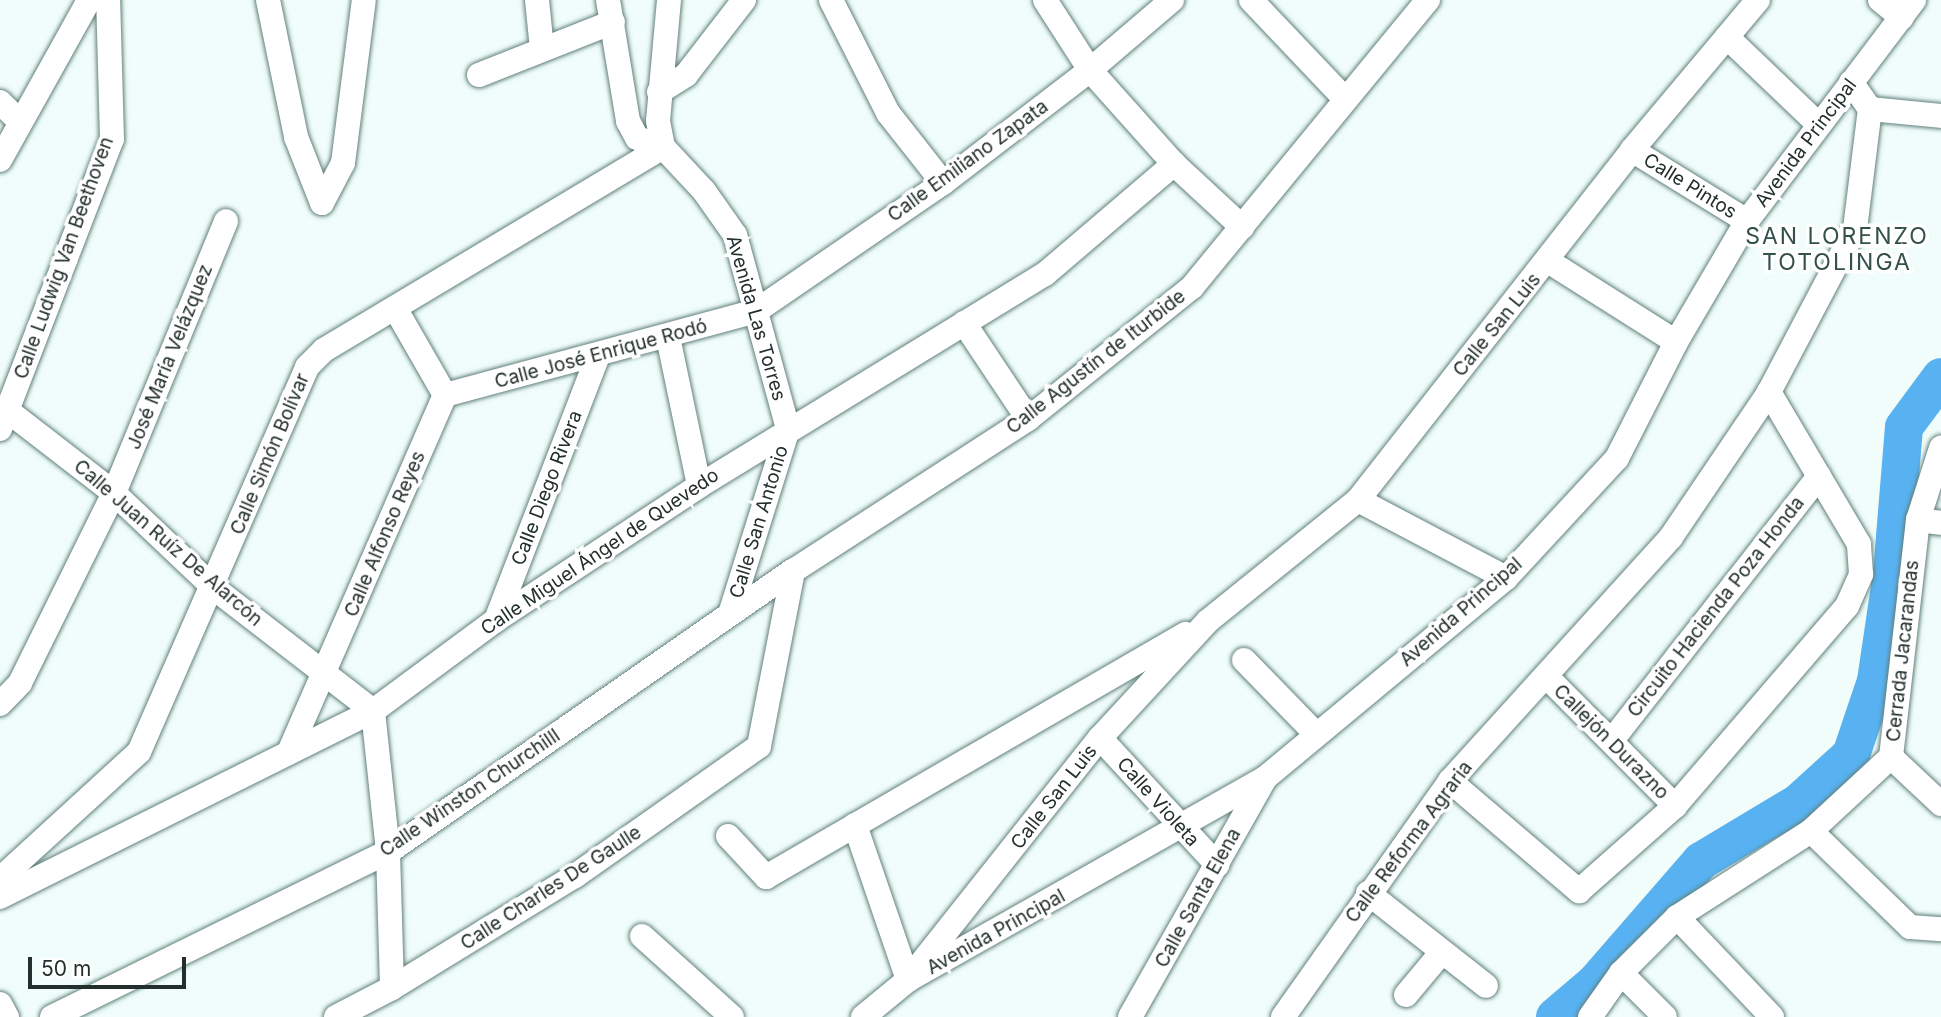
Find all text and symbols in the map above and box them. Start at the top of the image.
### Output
street label: Avenida Principal [1750,74,1862,212]
street label: Calle Emiliano Zapata [883,95,1053,227]
street label: Calle Ludwig Van Beethoven [10,134,118,382]
street label: Calle Pintos [1639,148,1741,224]
district label: SAN LORENZO TOTOLINGA [1747,222,1927,276]
street label: Avenida Las Torres [721,233,791,403]
street label: José María Velázquez [122,261,218,453]
street label: Calle San Luis [1448,269,1546,381]
street label: Calle Agustín de Iturbide [1002,285,1190,439]
street label: Calle José Enrique Rodó [492,315,710,393]
street label: Calle Simón Bolívar [226,370,314,538]
street label: Calle Diego Rivera [507,407,587,569]
street label: Calle San Antonio [725,443,793,601]
street label: Calle Alfonso Reyes [340,448,430,620]
street label: Calle Juan Ruíz De Alarcón [69,455,267,631]
street label: Calle Miguel Ángel de Quevedo [477,464,723,640]
street label: Circuito Hacienda Poza Honda [1623,492,1809,722]
street label: Avenida Principal [1395,553,1527,671]
street label: Cerrada Jacarandas [1882,559,1924,743]
street label: Callejón Durazno [1549,680,1673,804]
street label: Calle Winston Churchilll [376,724,564,862]
street label: Calle San Luis [1006,740,1102,854]
street label: Calle Violeta [1112,753,1204,851]
street label: Calle Reforma Agraria [1341,757,1477,927]
street label: Calle Charles De Gaulle [456,821,646,955]
street label: Calle Santa Elena [1150,824,1246,972]
street label: Avenida Principal [923,885,1069,979]
scale bar [32,944,189,988]
text: 50 m [41,956,91,981]

